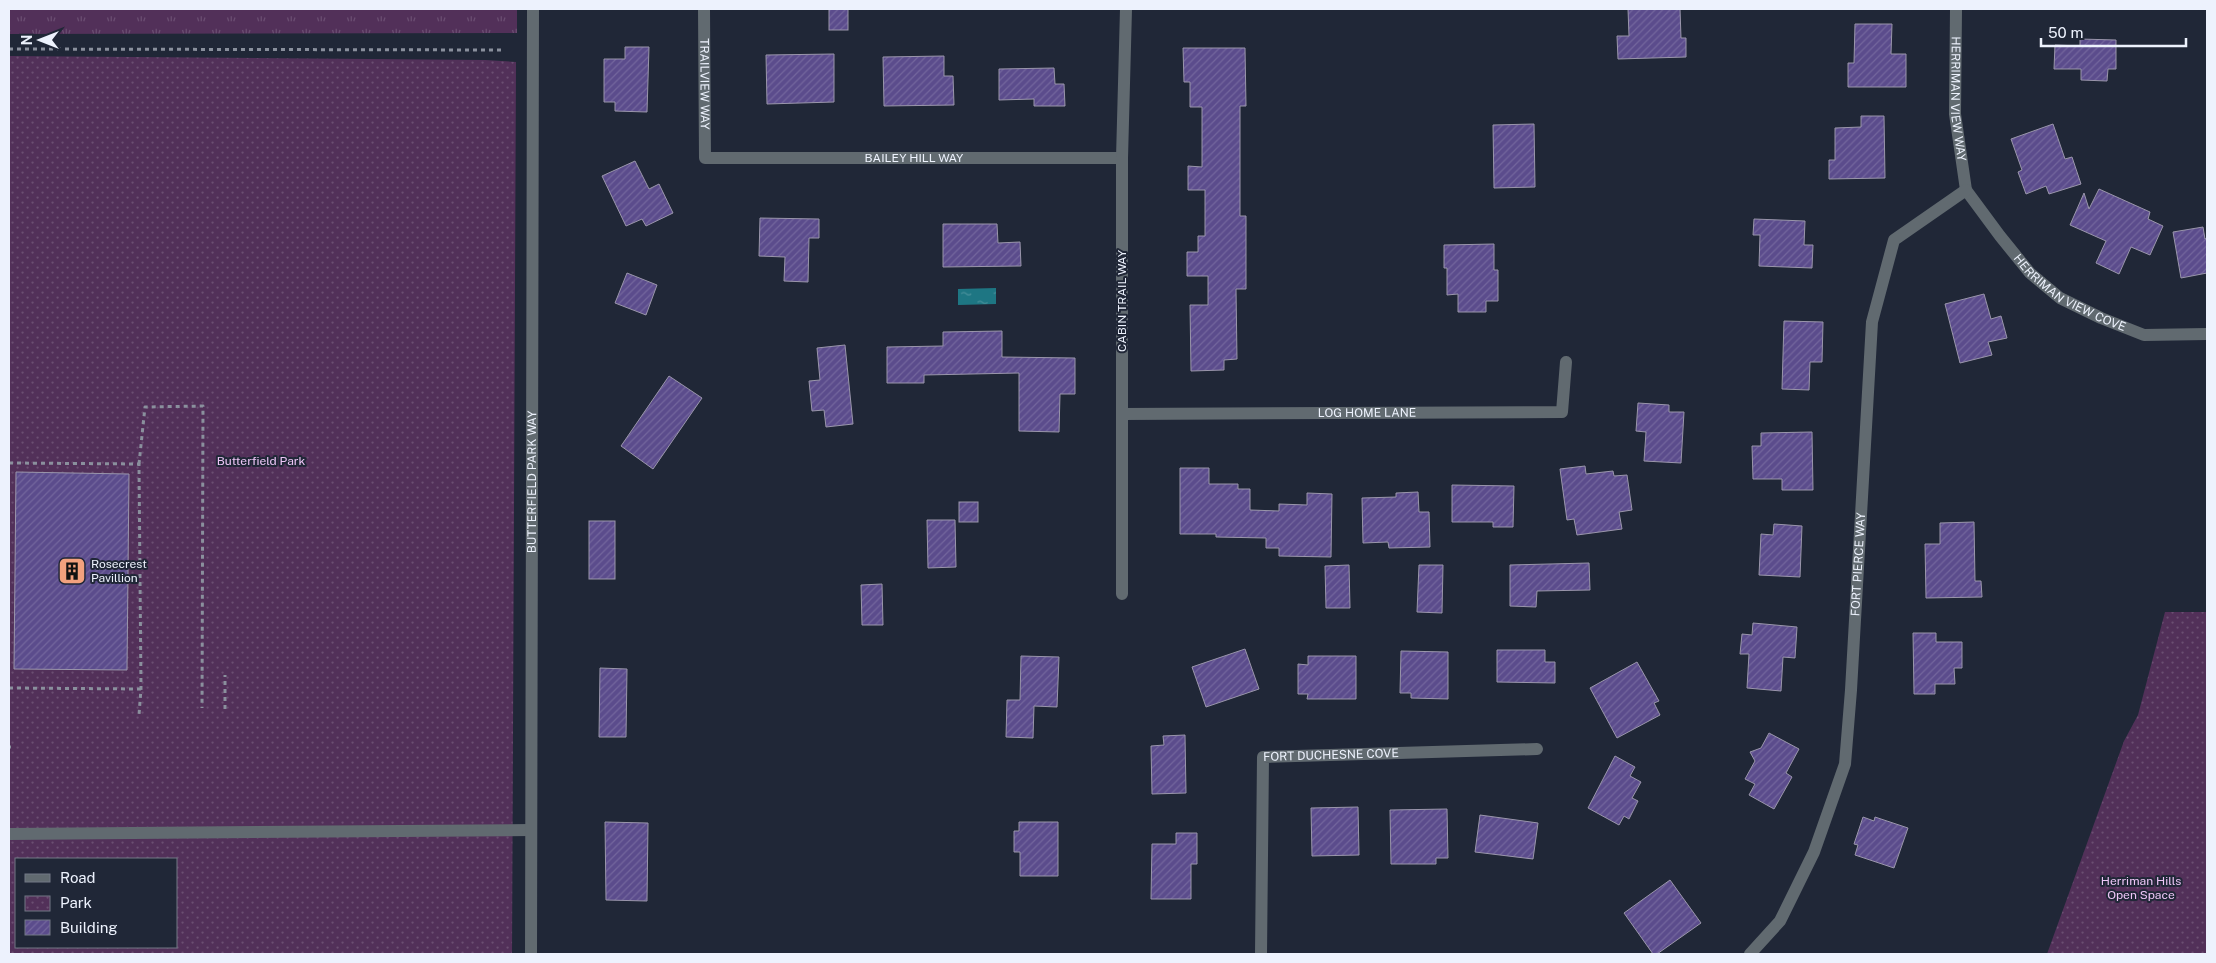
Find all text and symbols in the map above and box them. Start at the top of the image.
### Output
north arrow [15,15,65,65]
scale bar [2041,15,2186,47]
text: 50 m [2048,24,2083,41]
text: N [19,35,35,45]
street label: HERRIMAN VIEW WAY [1948,36,1969,163]
street label: TRAILVIEW WAY [697,38,712,130]
street label: BAILEY HILL WAY [865,151,964,165]
street label: CABIN TRAIL WAY [1115,249,1129,352]
street label: HERRIMAN VIEW COVE [2011,251,2128,334]
street label: LOG HOME LANE [1318,406,1416,420]
street label: BUTTERFIELD PARK WAY [525,410,539,553]
park label: Butterfield Park [217,454,305,468]
street label: FORT PIERCE WAY [1848,511,1868,617]
building icon: Rosecrest Pavillion [57,556,87,586]
place label: Rosecrest Pavillion [91,557,147,585]
street label: FORT DUCHESNE COVE [1263,746,1399,764]
legend [15,858,178,948]
text: Road [60,869,96,886]
park label: Herriman Hills Open Space [2101,874,2181,902]
text: Park [60,894,92,911]
text: Building [60,919,118,936]

